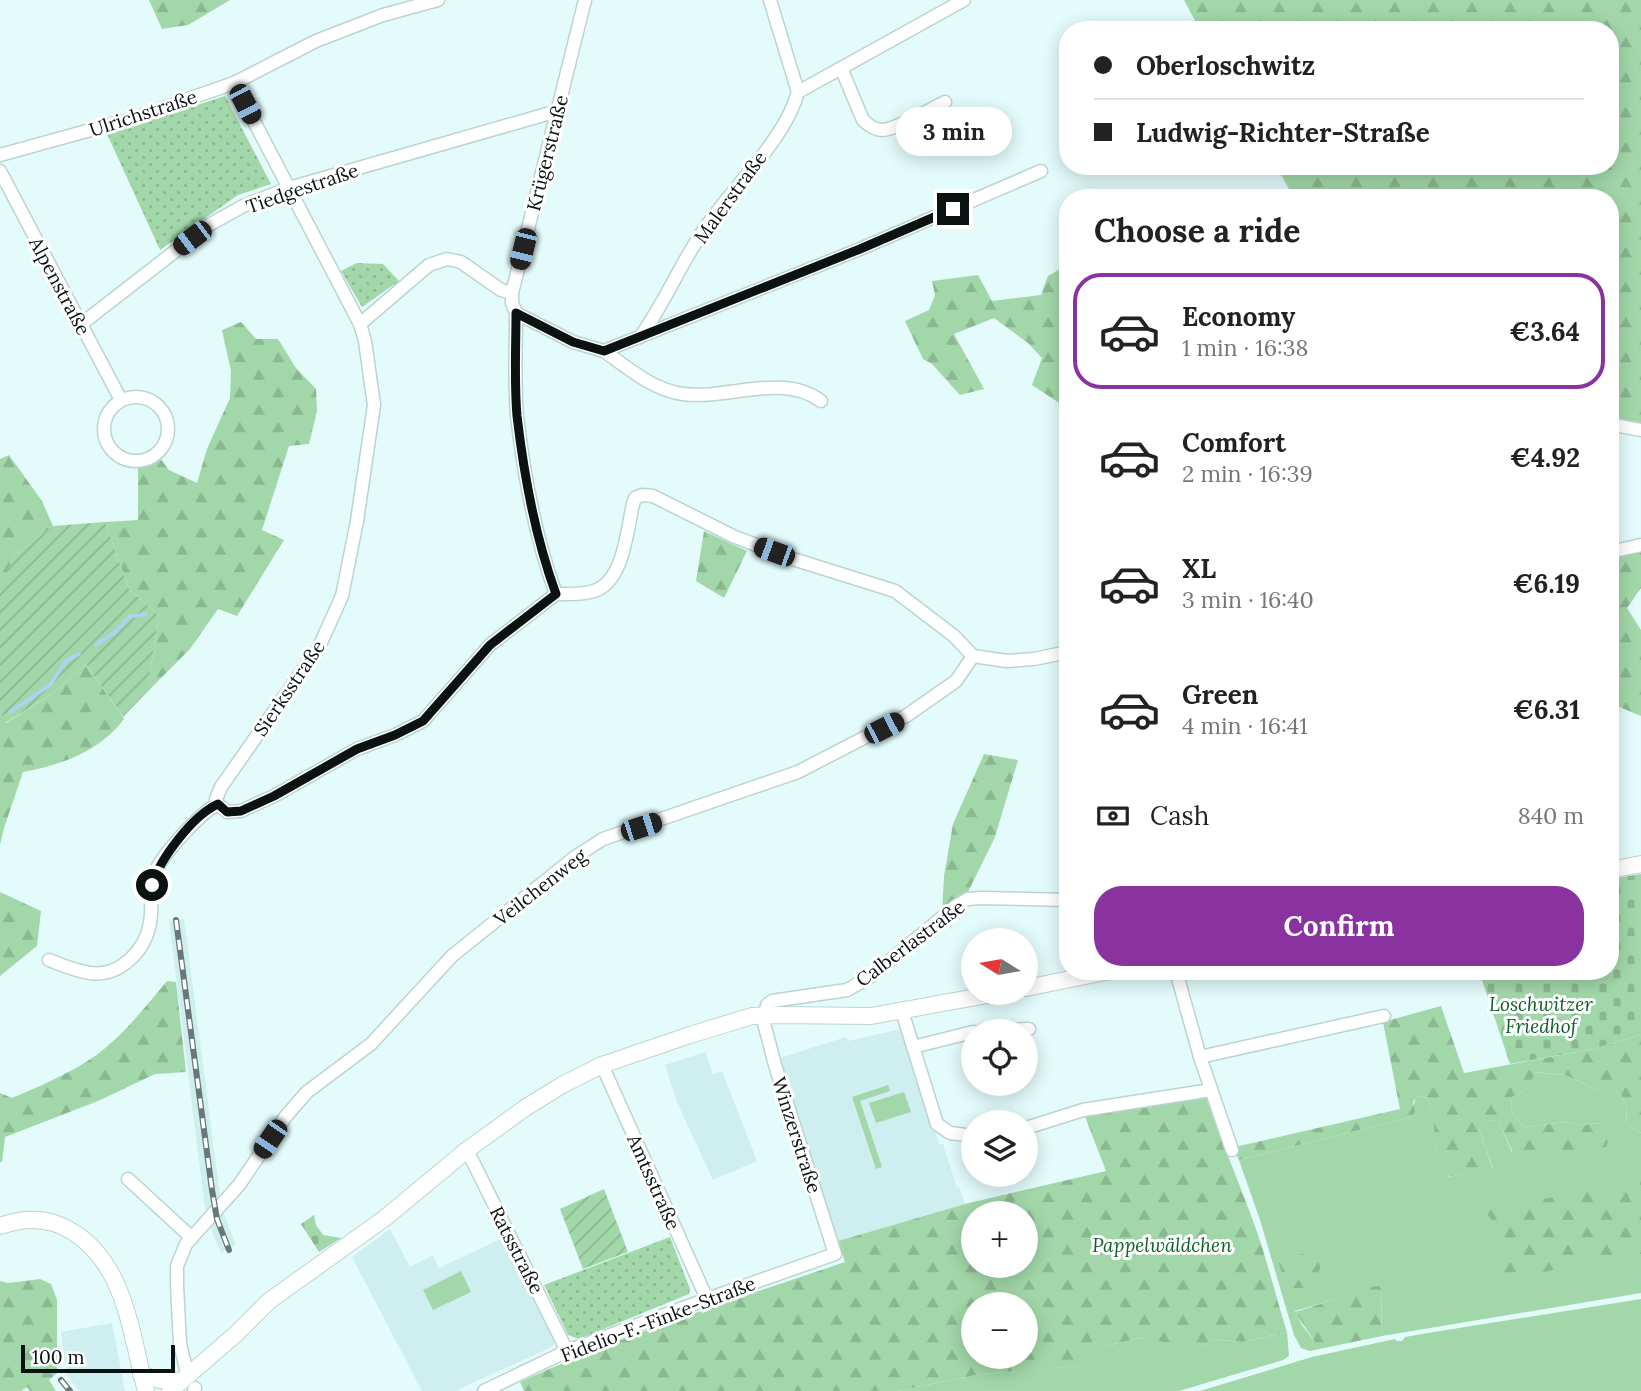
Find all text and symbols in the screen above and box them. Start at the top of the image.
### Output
text: Oberloschwitz [1136,49,1315,82]
car [226,81,265,127]
street label: Ulrichstraße [86,84,200,142]
street label: Krügerstraße [521,92,573,214]
callout: 3 min [895,108,1011,156]
text: Ludwig-Richter-Straße [1136,116,1430,149]
text: 3 min [923,117,985,146]
street label: Malerstraße [688,146,772,248]
street label: Tiedgestraße [243,158,361,218]
route end [937,193,969,225]
text: Choose a ride [1094,210,1301,251]
car [169,217,216,259]
car [508,226,539,272]
street label: Alpenstraße [24,232,96,339]
icon: car [1098,300,1161,363]
text: Economy [1182,300,1295,333]
text: €3.64 [1509,315,1580,348]
text: 1 min · 16:38 [1182,333,1308,362]
icon: car [1098,426,1161,489]
text: Comfort [1182,426,1286,459]
text: €4.92 [1510,441,1580,474]
text: 2 min · 16:39 [1182,459,1313,488]
car [751,535,798,569]
icon: car [1098,552,1161,615]
text: XL [1182,552,1216,585]
text: €6.19 [1512,567,1580,600]
text: 3 min · 16:40 [1182,585,1314,614]
street label: Sierksstraße [248,635,330,741]
icon: car [1098,678,1161,741]
text: Green [1182,678,1258,711]
text: €6.31 [1513,693,1580,726]
car [861,709,908,747]
text: 4 min · 16:41 [1182,711,1308,740]
icon: cash [1094,797,1132,835]
text: Cash [1150,799,1209,832]
text: 840 m [1518,801,1584,830]
car [618,811,665,843]
street label: Veilchenweg [488,843,592,931]
route start [136,869,168,901]
button: Confirm [1094,886,1584,966]
street label: Calberlastraße [851,894,969,992]
north arrow [961,928,1038,1004]
map controls [961,928,1038,1369]
park label: Loschwitzer Friedhof [1489,992,1593,1038]
button: locate [961,1019,1038,1096]
street label: Winzerstraße [767,1074,827,1196]
button: layers [961,1110,1038,1187]
car [250,1116,291,1162]
street label: Amtsstraße [622,1130,686,1234]
button: + [961,1201,1038,1278]
street label: Ratsstraße [485,1202,549,1298]
park label: Pappelwäldchen [1092,1233,1232,1257]
street label: Fidelio-F.-Finke-Straße [557,1271,759,1367]
button: − [961,1292,1038,1369]
scale bar [21,1342,175,1374]
text: 100 m [32,1345,85,1369]

